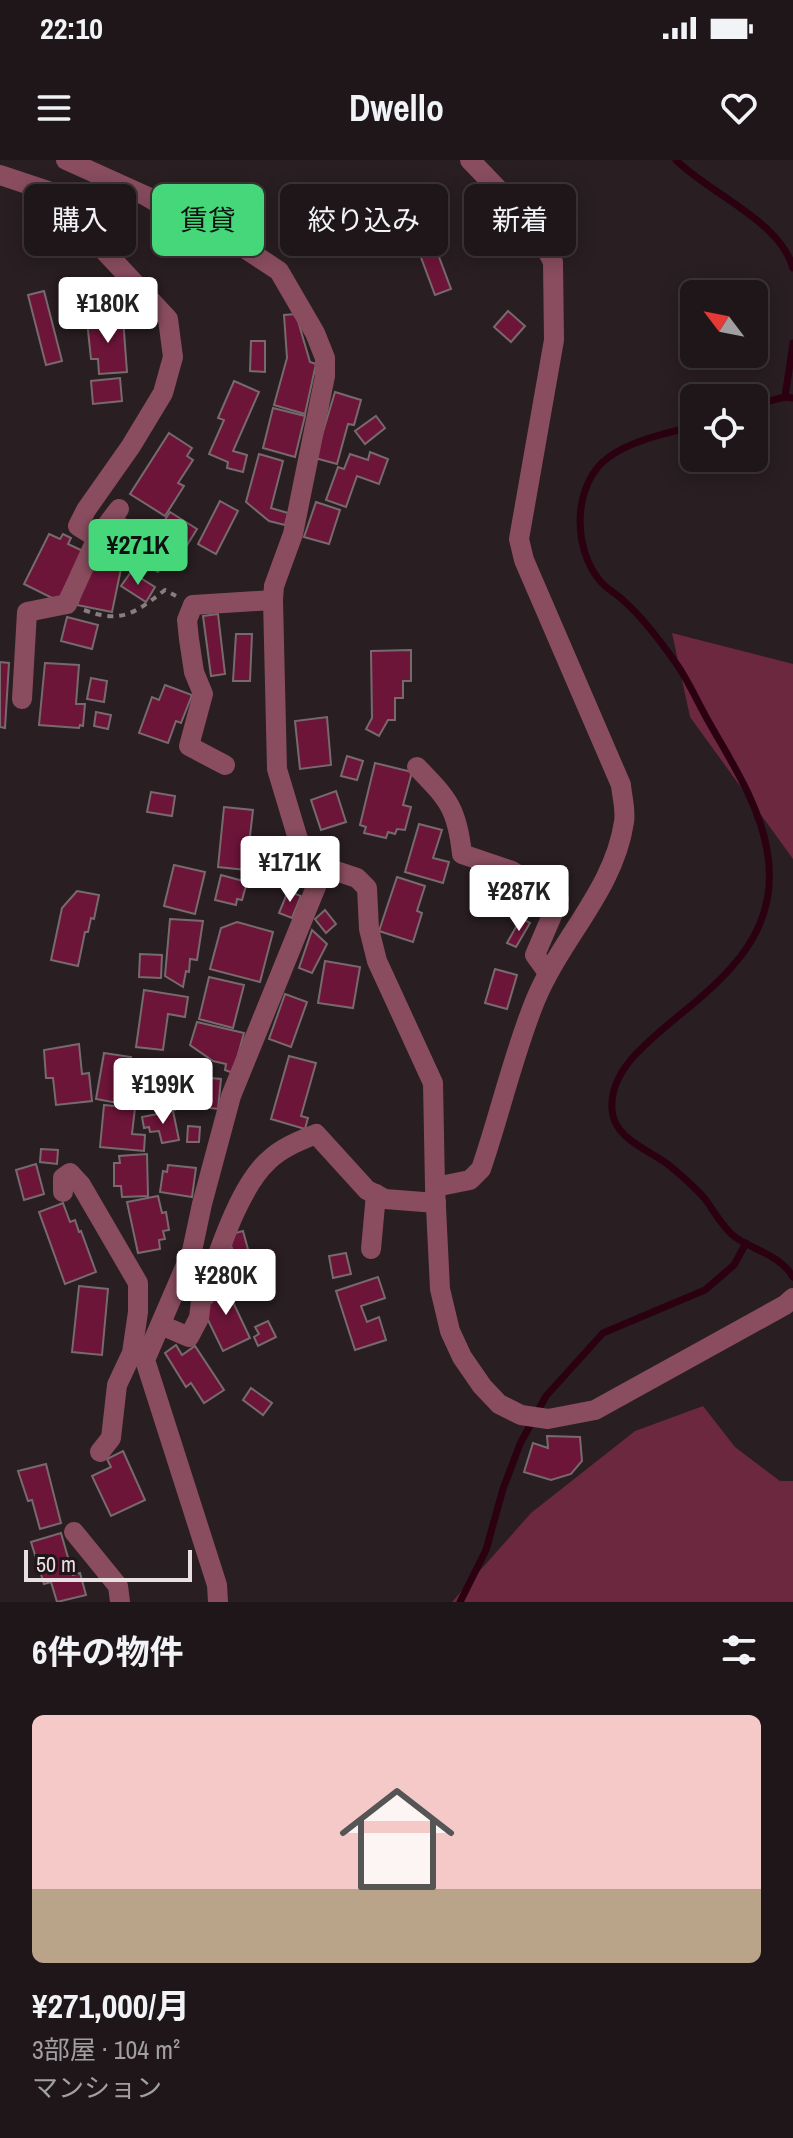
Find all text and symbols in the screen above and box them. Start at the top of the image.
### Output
text: 22:10 [40,8,103,48]
text: Dwello [349,84,444,132]
icon: menu [32,86,76,130]
icon: heart [717,86,761,130]
chip: 購入 [24,184,136,256]
chip: 賃貸 [152,184,264,256]
chip: 絞り込み [280,184,448,256]
chip: 新着 [464,184,576,256]
pin: ¥180K [52,277,164,345]
north arrow [680,280,768,368]
map controls [680,280,768,472]
text: ¥180K [77,285,139,320]
button: locate [680,384,768,472]
pin: ¥271K [82,519,194,587]
text: ¥271K [107,527,169,562]
pin: ¥171K [234,836,346,904]
text: ¥171K [259,844,321,879]
pin: ¥287K [463,865,575,933]
text: ¥287K [488,873,550,908]
pin: ¥199K [107,1058,219,1126]
text: ¥199K [132,1066,194,1101]
pin: ¥280K [170,1249,282,1317]
text: ¥280K [195,1257,257,1292]
scale bar [24,1546,192,1582]
text: 50 m [36,1549,76,1579]
icon: filters [717,1628,761,1672]
text: 6件の物件 [32,1629,184,1675]
icon: home [325,1767,469,1911]
text: ¥271,000/月 [32,1983,190,2029]
text: 3部屋 · 104 m² [32,2032,180,2067]
text: マンション [32,2070,162,2105]

